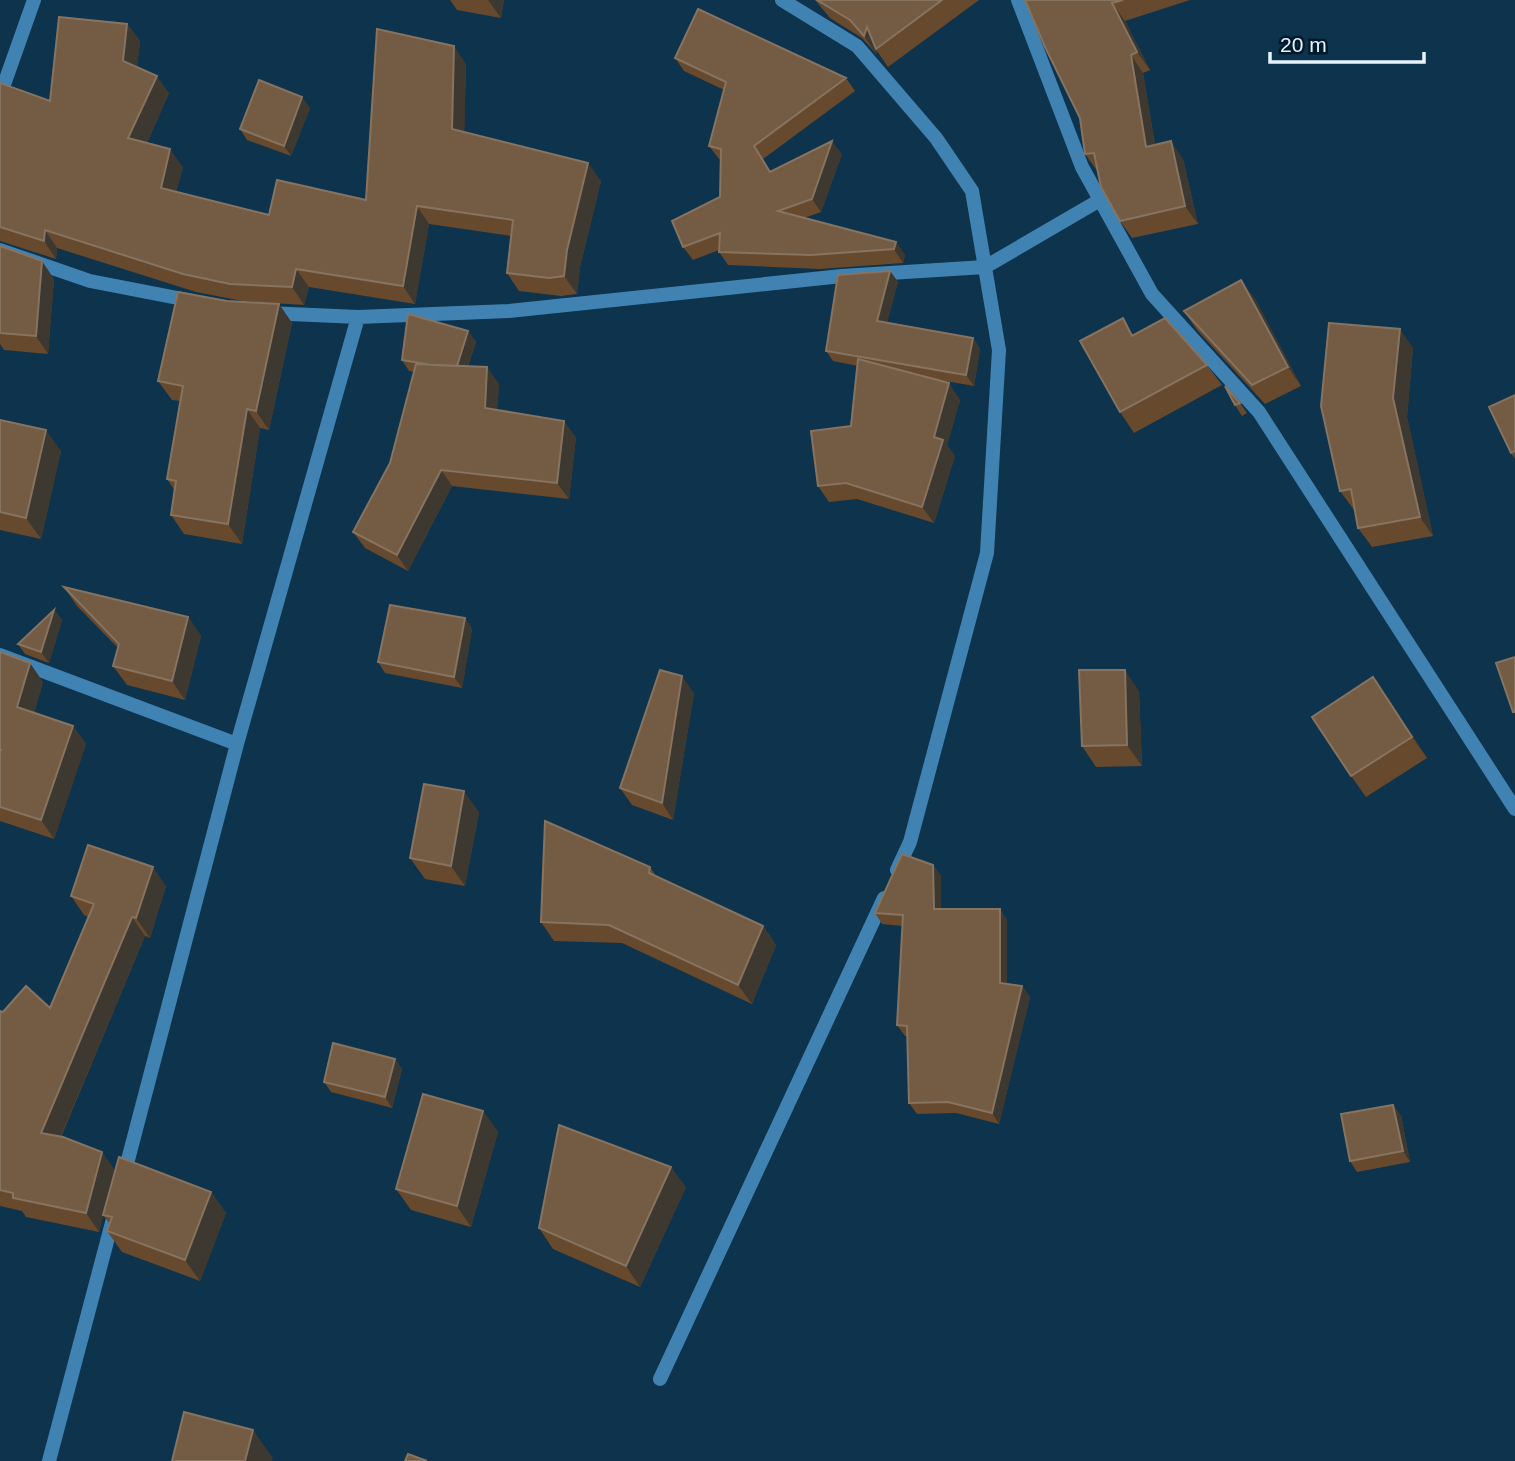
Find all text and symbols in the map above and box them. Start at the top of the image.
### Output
scale bar [1270,21,1424,65]
text: 20 m [1280,33,1327,56]

